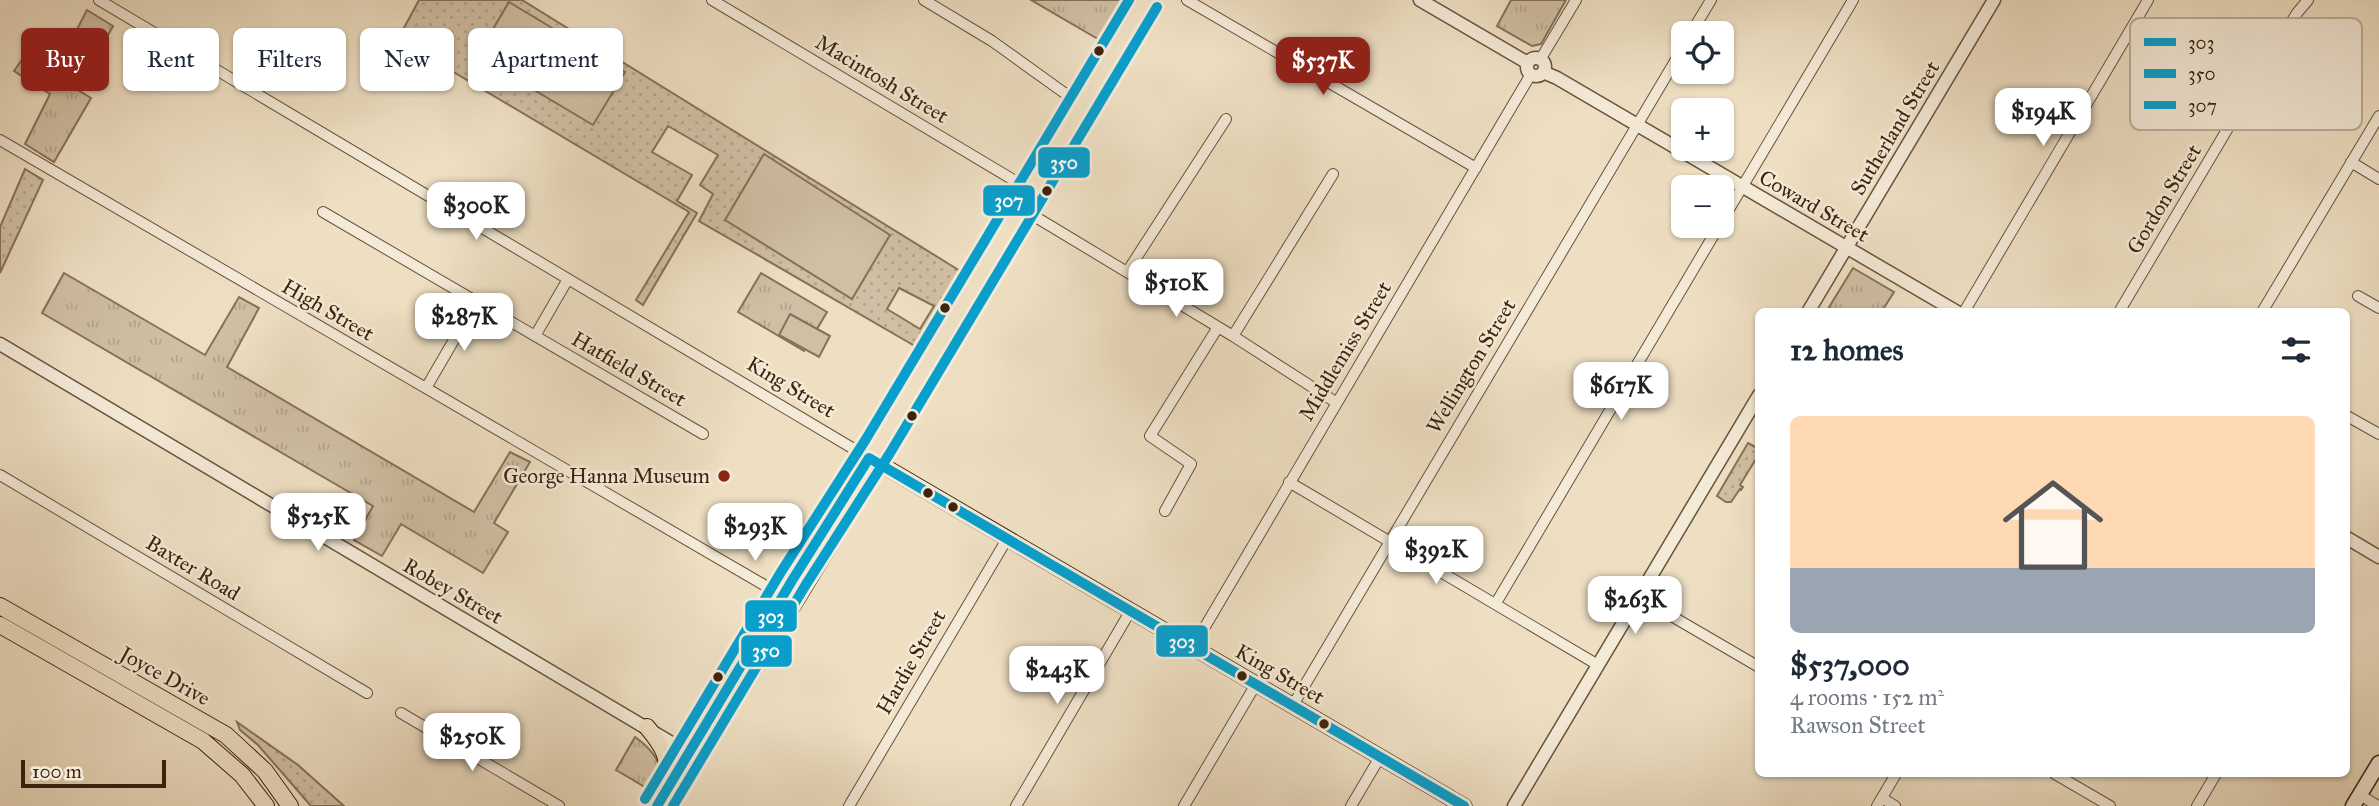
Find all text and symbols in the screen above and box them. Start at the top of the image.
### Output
legend [2130,18,2362,130]
map controls [1671,21,1734,238]
button: locate [1671,21,1734,84]
chip: Buy [21,28,109,91]
chip: Rent [123,28,219,91]
chip: Filters [233,28,346,91]
chip: New [360,28,454,91]
chip: Apartment [468,28,623,91]
street label: Macintosh Street [811,29,954,129]
text: 303 [2188,31,2214,54]
pin: $537K [1274,38,1372,97]
unlabelled marker [1092,44,1106,58]
text: $537K [1292,46,1354,74]
street label: Sutherland Street [1845,56,1946,200]
text: 350 [2188,62,2216,85]
pin: $194K [1994,88,2092,148]
text: 307 [2188,94,2217,117]
text: $194K [2011,97,2075,125]
button: + [1671,98,1734,161]
street label: Gordon Street [2121,139,2207,258]
line badge: 350 [1037,146,1091,179]
text: 350 [1050,151,1078,175]
street label: Coward Street [1754,164,1874,248]
button: − [1671,175,1734,238]
pin: $300K [427,182,525,242]
line badge: 307 [982,184,1036,217]
unlabelled marker [1040,184,1054,198]
text: 307 [995,189,1023,213]
text: $300K [443,191,509,219]
pin: $510K [1127,260,1225,319]
text: $510K [1144,268,1208,296]
street label: High Street [277,273,379,347]
street label: Middlemiss Street [1293,276,1397,426]
pin: $287K [415,294,513,353]
street label: Wellington Street [1421,294,1522,438]
unlabelled marker [938,301,952,315]
text: $287K [431,302,497,330]
street label: Hatfield Street [567,326,692,413]
icon: filters [2277,331,2315,369]
text: 12 homes [1790,332,1903,368]
street label: King Street [742,350,840,424]
pin: $617K [1572,362,1670,422]
text: $617K [1589,371,1653,399]
unlabelled marker [905,409,919,423]
icon: home [1990,462,2116,588]
place label: George Hanna Museum [503,463,710,489]
marker: George Hanna Museum [716,468,732,484]
unlabelled marker [921,486,935,500]
pin: $525K [269,494,367,553]
unlabelled marker [946,500,960,514]
text: $525K [287,502,349,530]
pin: $293K [706,504,804,563]
text: $293K [723,512,787,540]
pin: $392K [1387,526,1485,586]
street label: Baxter Road [141,530,245,607]
text: $392K [1404,535,1468,563]
street label: Robey Street [399,552,508,630]
pin: $263K [1586,576,1684,636]
text: $263K [1604,585,1666,613]
line badge: 303 [744,599,798,633]
text: 303 [758,605,784,629]
street label: Hardie Street [871,605,952,719]
line badge: 303 [1155,624,1209,658]
text: 303 [1169,630,1195,654]
line badge: 350 [740,634,793,668]
street label: King Street [1231,638,1330,710]
text: 350 [752,639,780,663]
street label: Joyce Drive [114,640,215,711]
pin: $243K [1008,646,1106,706]
text: $537,000 [1790,647,1910,683]
text: $243K [1025,655,1089,683]
unlabelled marker [1235,669,1249,683]
unlabelled marker [711,670,725,684]
text: 4 rooms · 152 m² [1790,683,1944,711]
text: Rawson Street [1790,711,1926,739]
pin: $250K [423,714,521,773]
unlabelled marker [1317,717,1331,731]
text: $250K [439,722,505,750]
scale bar [21,757,166,789]
text: 100 m [32,760,82,783]

